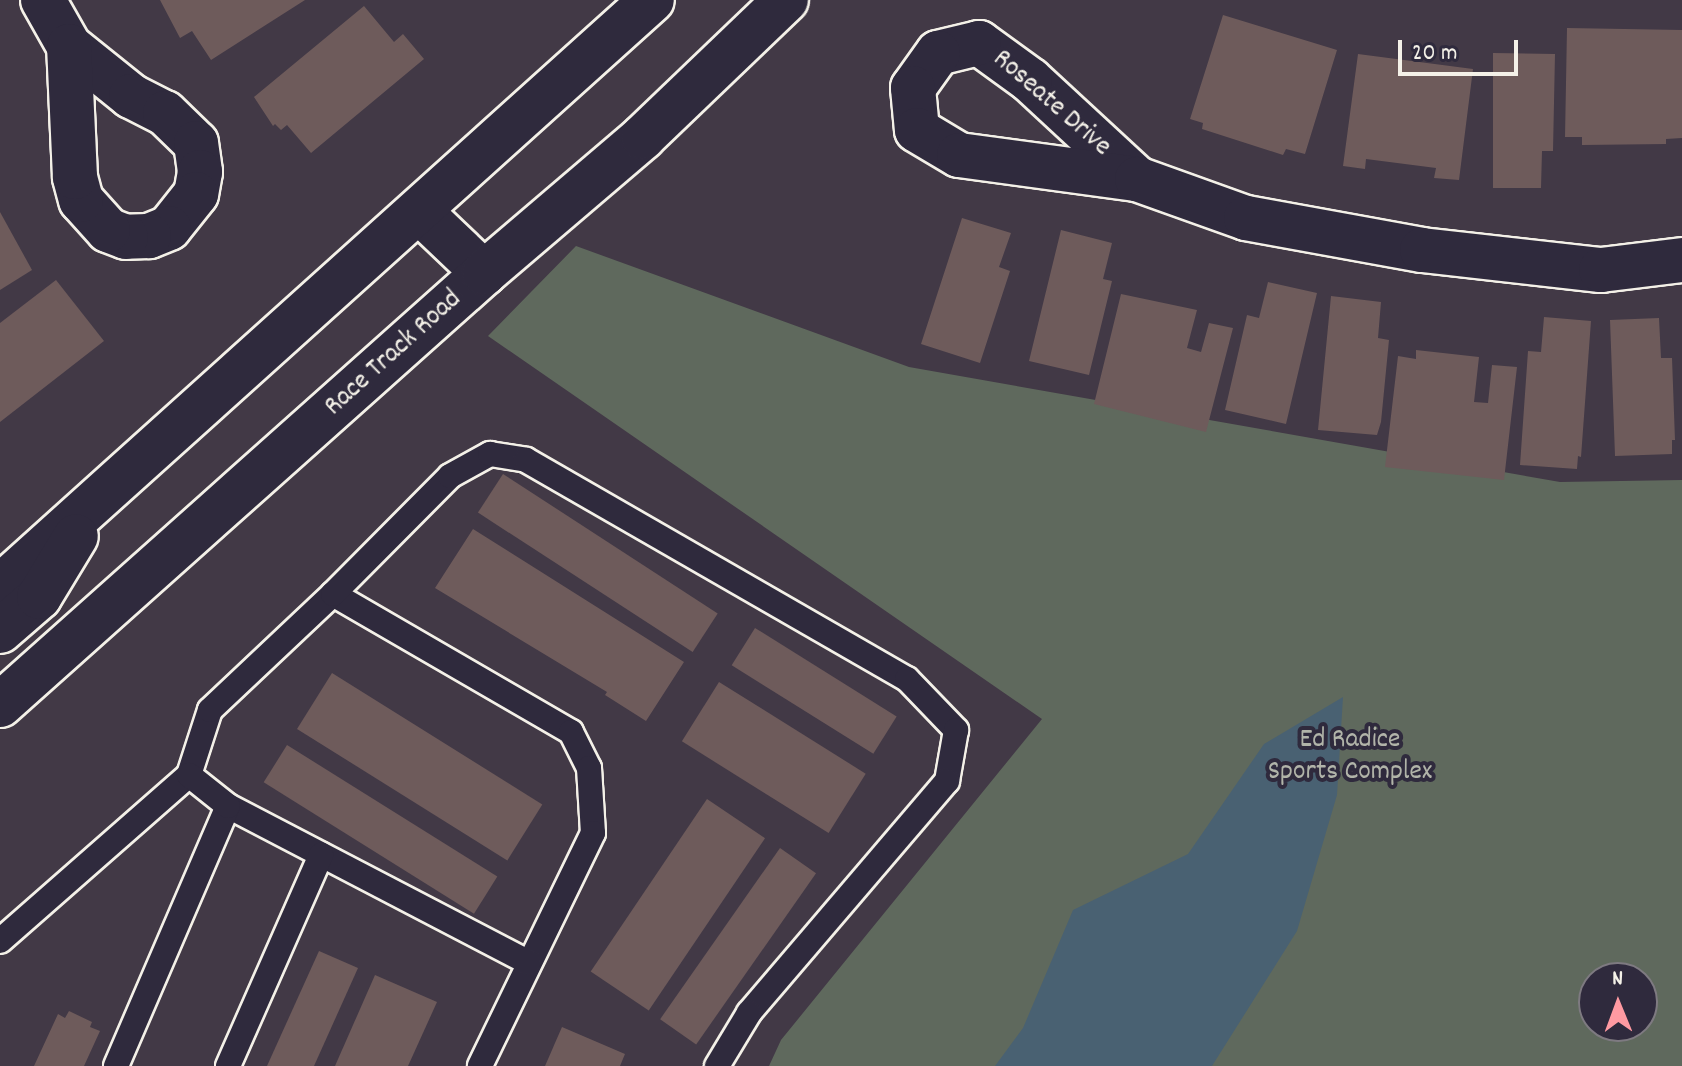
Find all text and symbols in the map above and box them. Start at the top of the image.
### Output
scale bar [1402,24,1522,74]
text: 20 m [1412,37,1458,71]
street label: Roseate Drive [985,43,1117,165]
street label: Race Track Road [318,284,470,424]
park label: Ed Radice Sports Complex [1268,724,1432,790]
north arrow [1578,962,1658,1042]
text: N [1612,964,1623,995]

